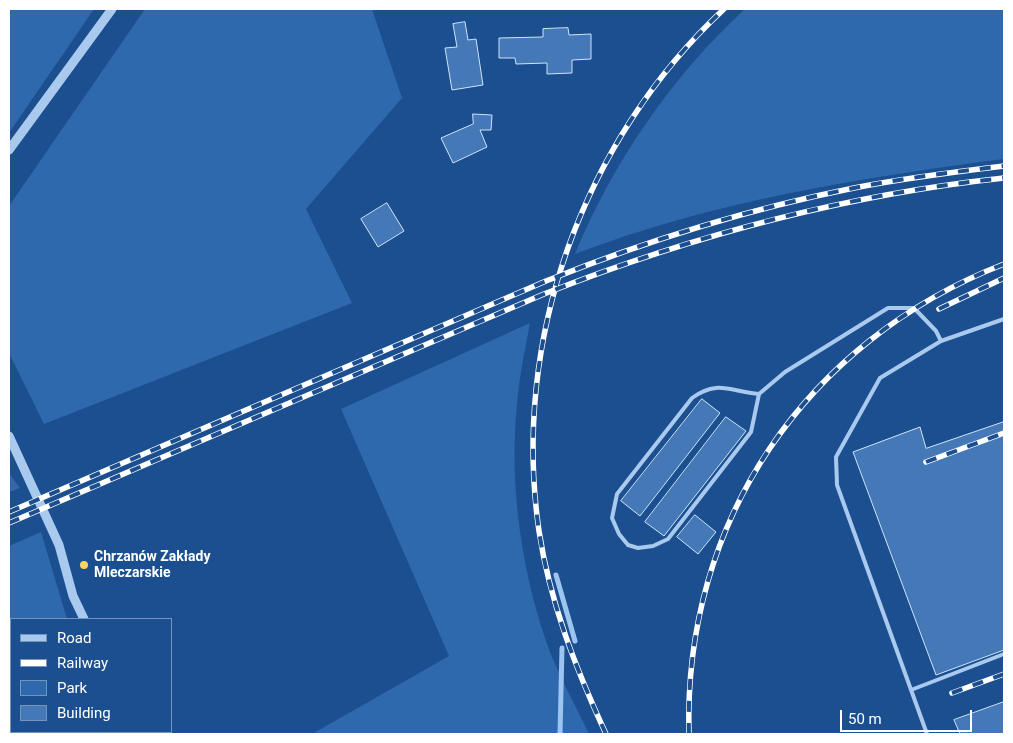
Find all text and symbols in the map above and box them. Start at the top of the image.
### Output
place label: Chrzanów Zakłady Mleczarskie [94,549,210,582]
marker: Chrzanów Zakłady Mleczarskie [78,559,90,571]
legend [10,618,172,733]
text: Road [57,629,91,647]
text: Railway [57,654,108,672]
text: Park [57,679,87,697]
scale bar [843,700,976,732]
text: Building [57,704,111,722]
text: 50 m [848,710,882,728]

